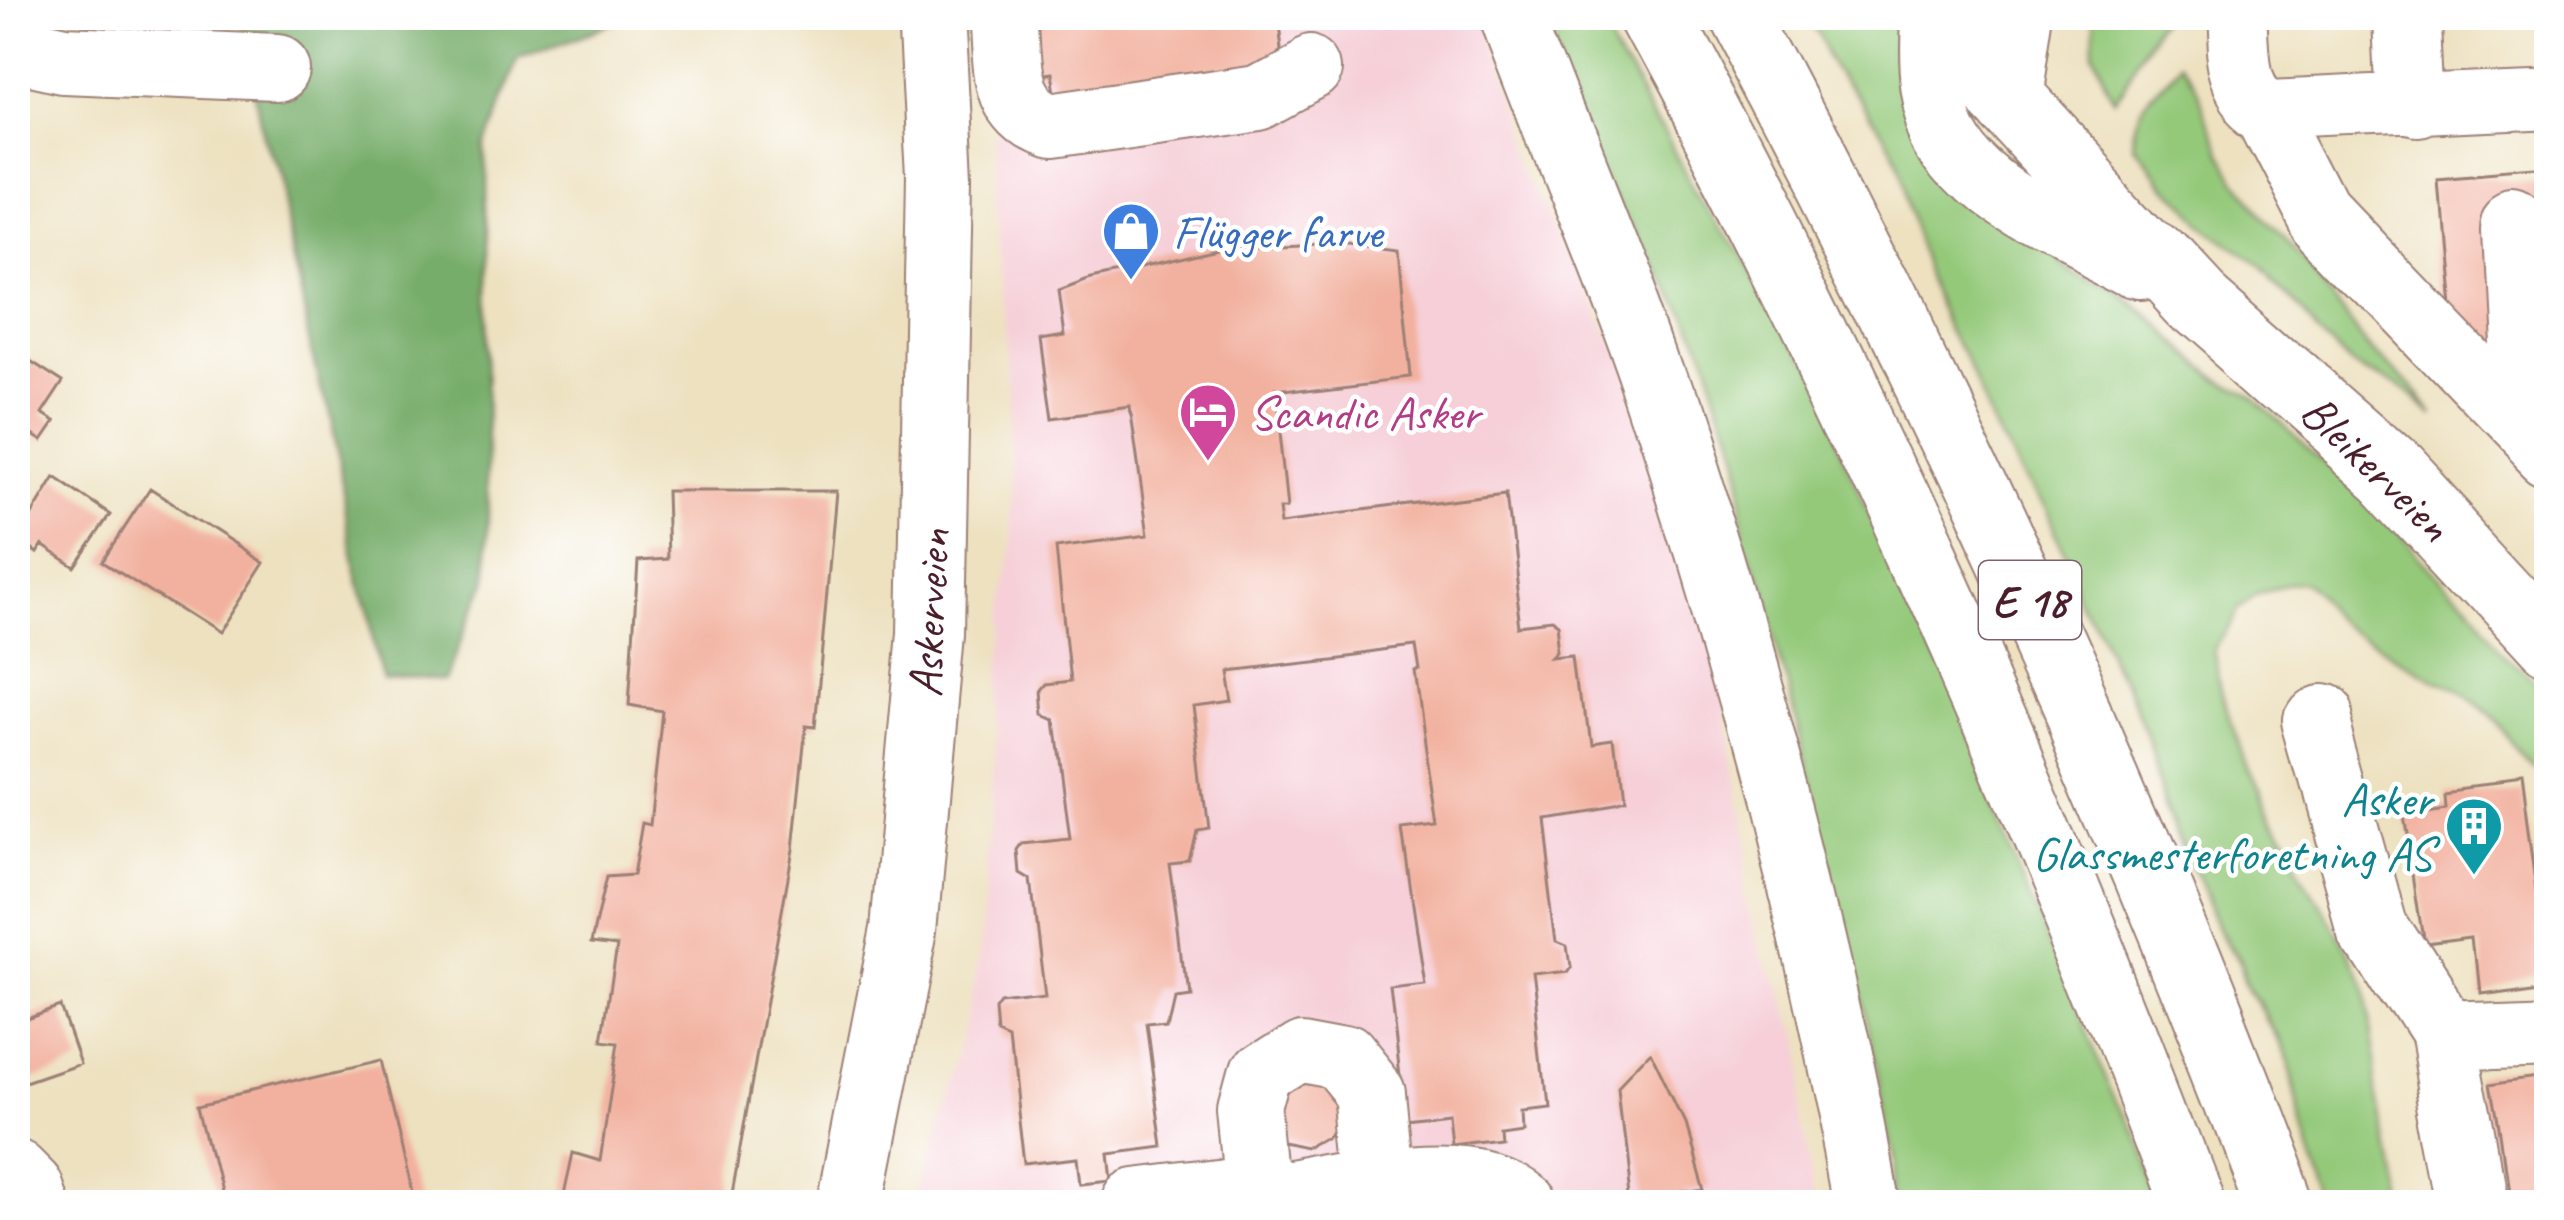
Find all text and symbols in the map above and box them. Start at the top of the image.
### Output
shop icon: Flügger farve [1100,200,1162,282]
place label: Flügger farve [1173,202,1386,262]
hotel icon: Scandic Asker [1177,381,1239,463]
street label: Bleikerveien [2288,381,2464,554]
place label: Scandic Asker [1250,383,1484,443]
street label: Askerveien [895,527,963,699]
road number: E 18 [1979,561,2081,639]
place label: Asker Glassmesterforetning AS [2032,769,2441,884]
building icon: Asker Glassmesterforetning AS [2443,795,2505,877]

